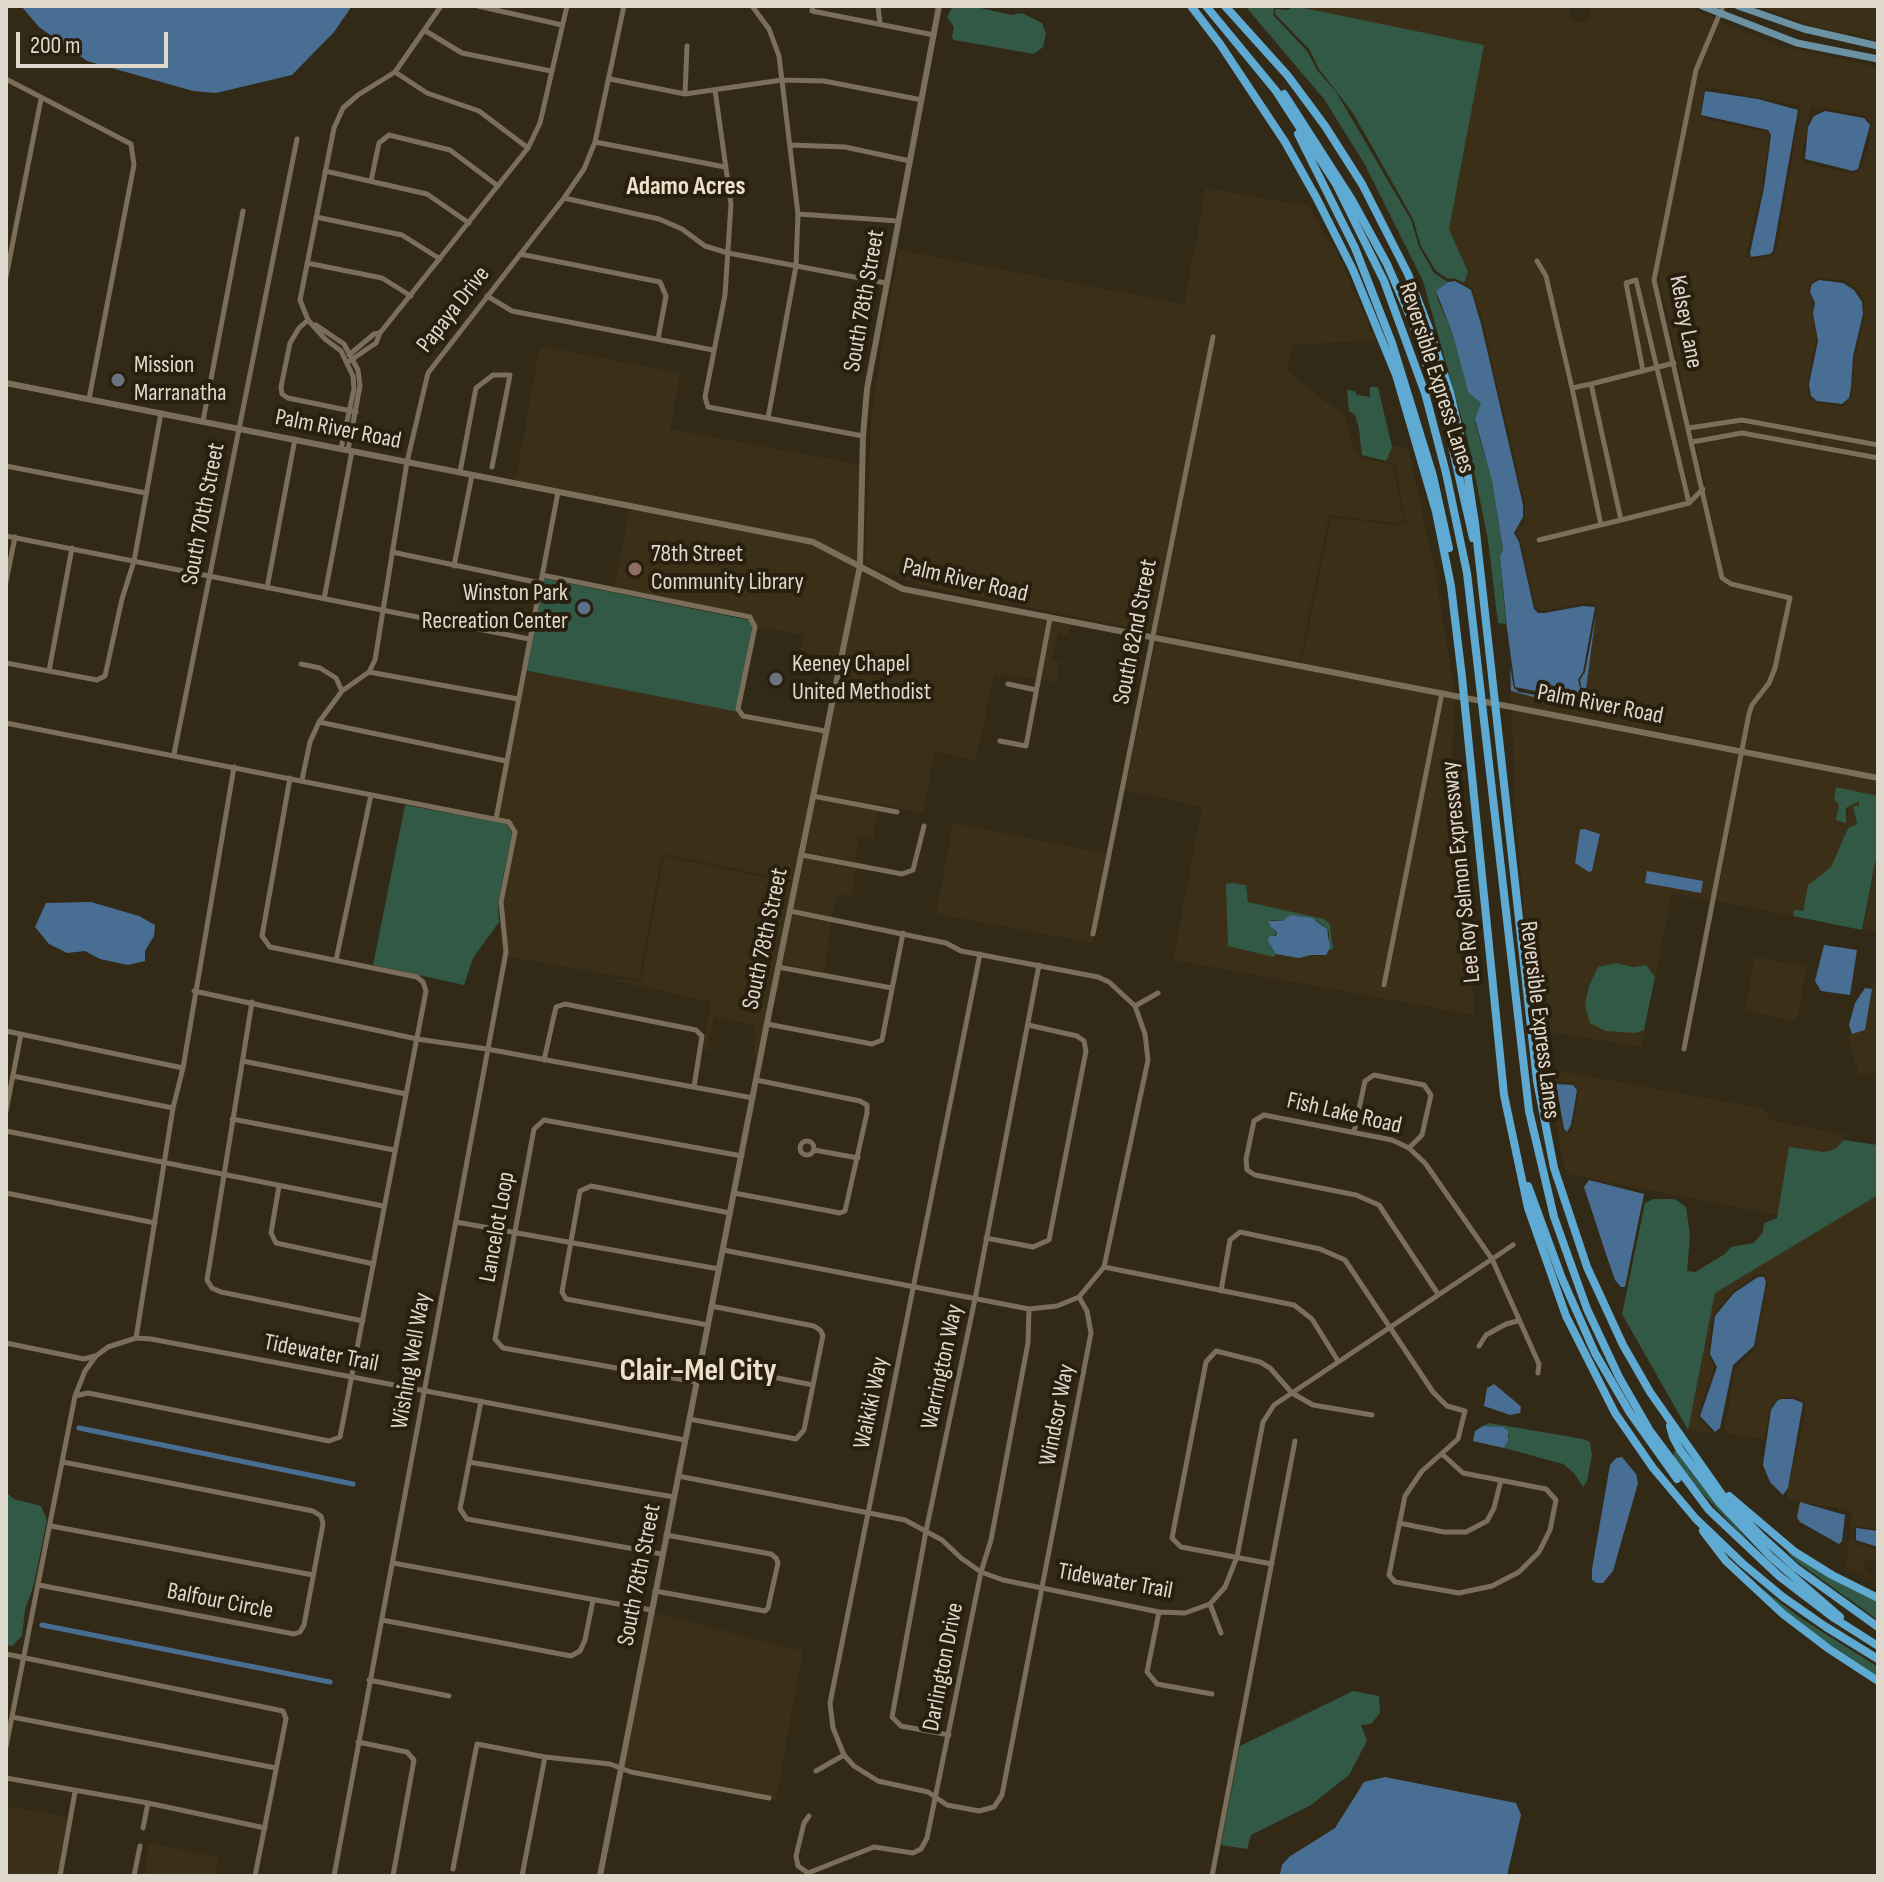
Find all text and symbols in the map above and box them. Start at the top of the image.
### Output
scale bar [20,16,172,66]
text: 200 m [30,31,81,60]
district label: Adamo Acres [626,171,746,203]
street label: South 78th Street [838,228,892,374]
street label: Papaya Drive [411,261,497,359]
street label: Kelsey Lane [1662,273,1708,371]
street label: Reversible Express Lanes [1392,279,1480,477]
place label: Mission Marranatha [134,352,226,408]
marker: Mission Marranatha [109,371,127,389]
street label: Palm River Road [273,404,403,456]
street label: South 70th Street [176,441,232,587]
place label: 78th Street Community Library [651,541,804,597]
street label: Palm River Road [900,553,1030,609]
street label: South 82nd Street [1108,557,1164,707]
marker: 78th Street Community Library [626,560,644,578]
place label: Winston Park Recreation Center [422,580,568,636]
marker: Winston Park Recreation Center [575,599,593,617]
place label: Keeney Chapel United Methodist [792,651,931,707]
marker: Keeney Chapel United Methodist [767,670,785,688]
street label: Palm River Road [1535,679,1665,731]
street label: Lee Roy Selmon Expressway [1436,760,1488,984]
street label: South 78th Street [737,866,795,1012]
street label: Reversible Express Lanes [1513,920,1565,1120]
street label: Fish Lake Road [1284,1087,1404,1141]
street label: Lancelot Loop [474,1170,522,1284]
street label: Wishing Well Way [386,1291,438,1431]
street label: Warrington Way [916,1302,970,1432]
street label: Tidewater Trail [261,1329,381,1379]
district label: Clair-Mel City [619,1353,777,1391]
street label: Waikiki Way [848,1354,896,1452]
street label: Windsor Way [1034,1362,1082,1468]
street label: South 78th Street [612,1502,668,1648]
street label: Tidewater Trail [1055,1558,1175,1606]
street label: Balfour Circle [164,1578,276,1626]
street label: Darlington Drive [917,1600,971,1734]

